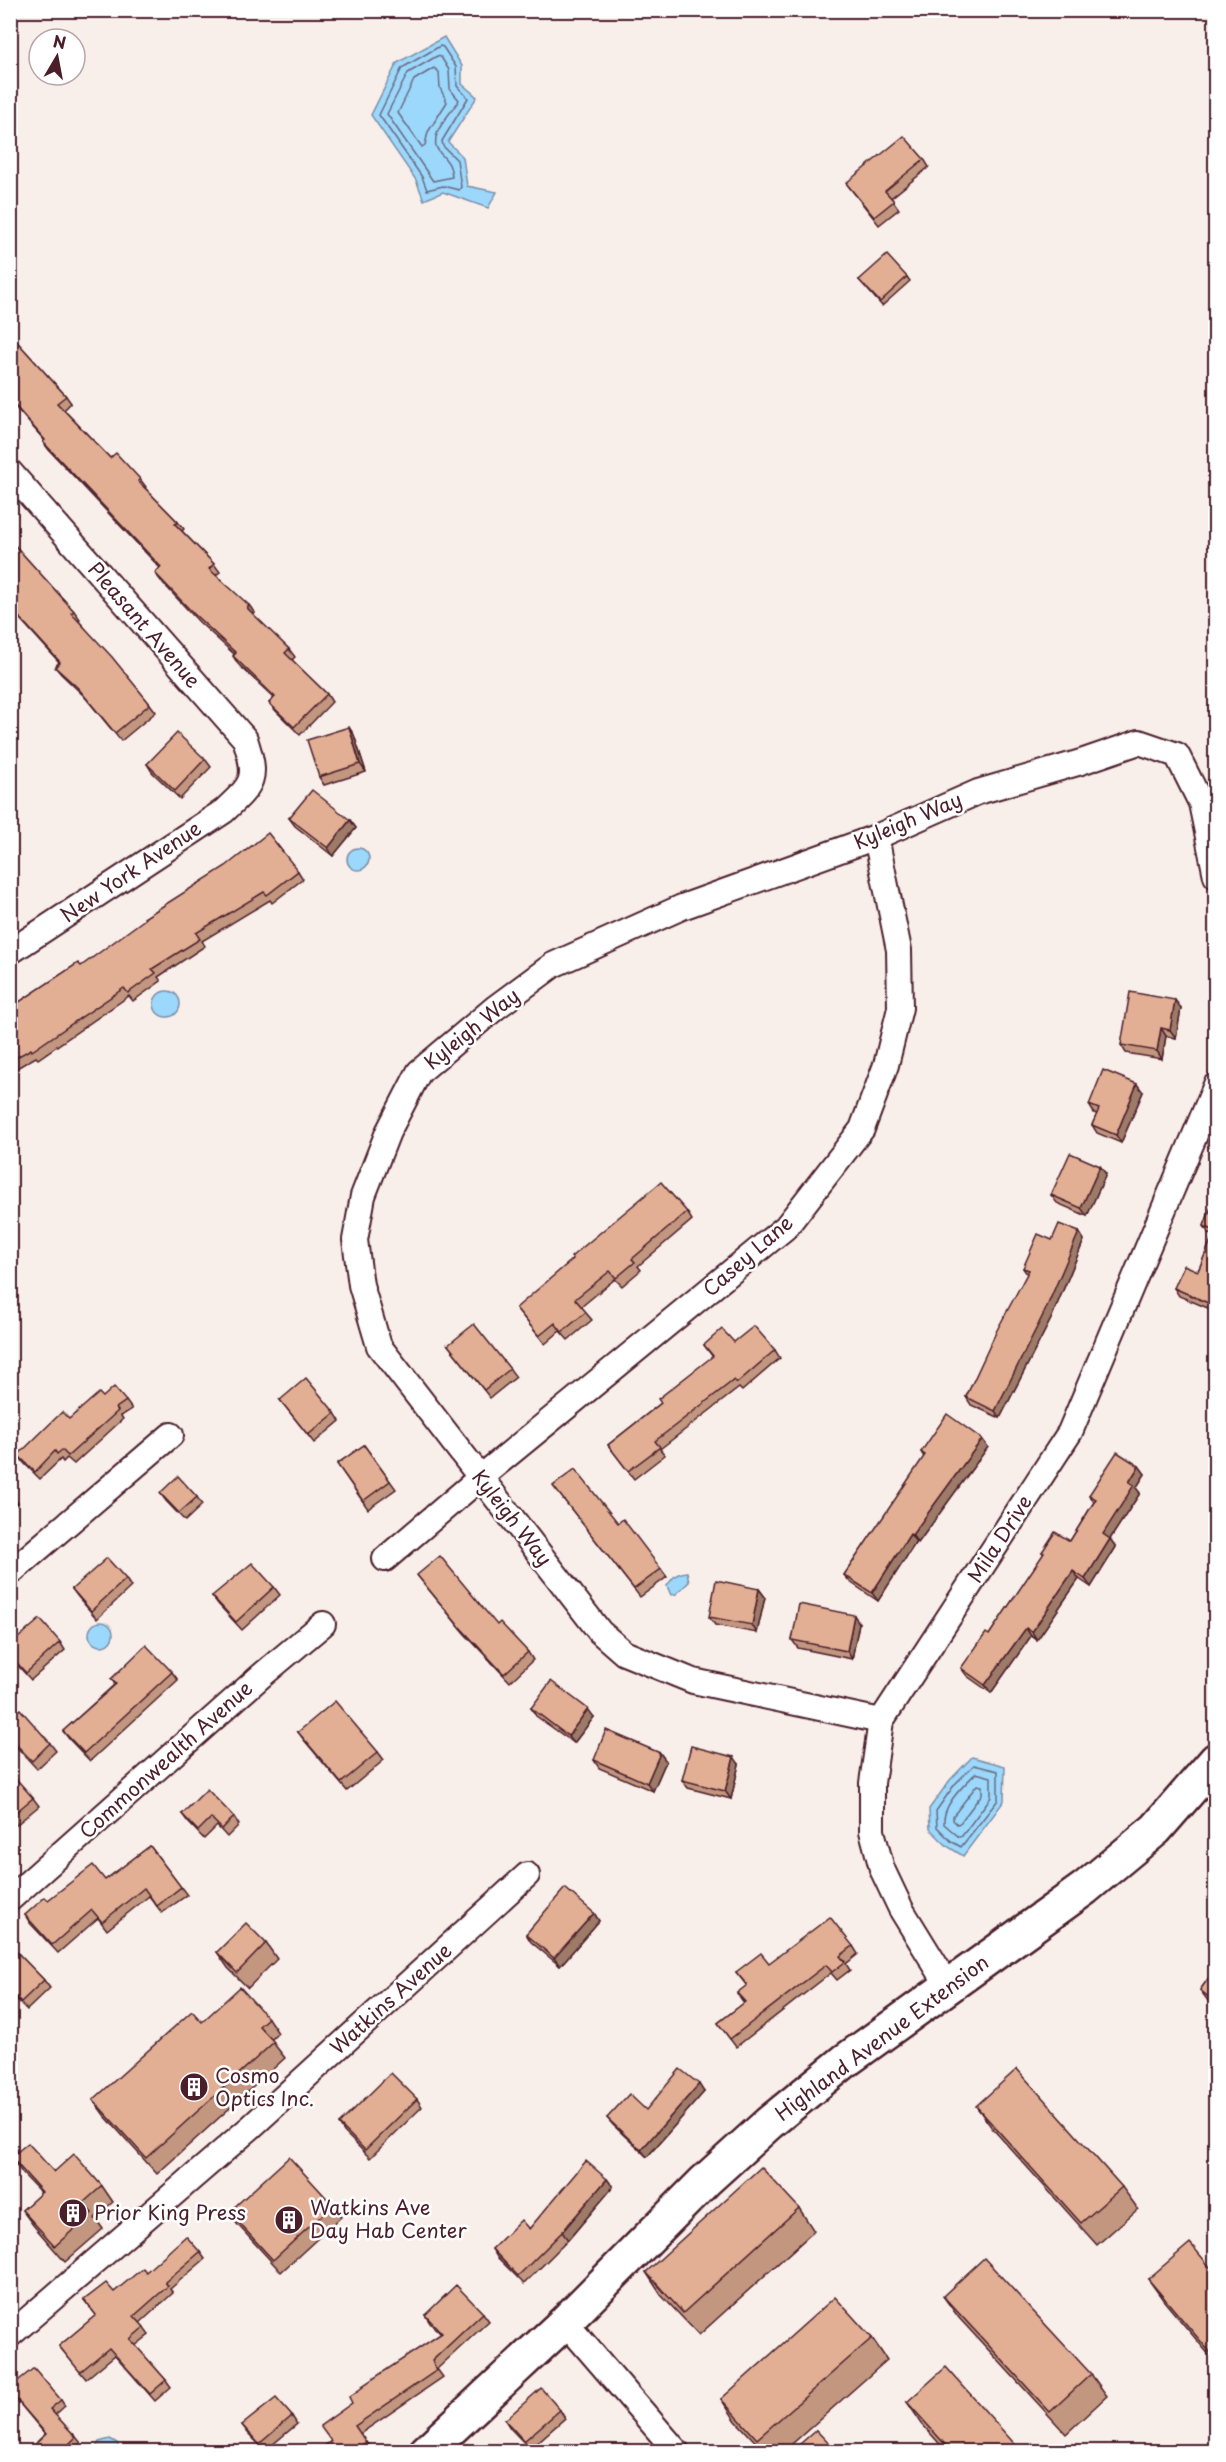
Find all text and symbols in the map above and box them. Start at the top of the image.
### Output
north arrow [27,27,87,87]
text: N [51,28,68,54]
street label: Pleasant Avenue [81,555,208,694]
street label: Kyleigh Way [849,784,966,856]
street label: New York Avenue [54,813,207,929]
street label: Kyleigh Way [417,980,526,1076]
street label: Casey Lane [696,1207,799,1303]
street label: Kyleigh Way [466,1463,560,1572]
street label: Mila Drive [960,1489,1039,1588]
street label: Commonwealth Avenue [72,1673,259,1845]
street label: Watkins Avenue [323,1935,458,2061]
street label: Highland Avenue Extension [768,1947,995,2128]
place label: Cosmo Optics Inc. [215,2060,314,2113]
building icon: Cosmo Optics Inc. [178,2071,210,2103]
place label: Watkins Ave Day Hab Center [310,2192,467,2245]
building icon: Prior King Press [57,2197,89,2229]
place label: Prior King Press [94,2197,246,2227]
building icon: Watkins Ave Day Hab Center [273,2204,305,2236]

